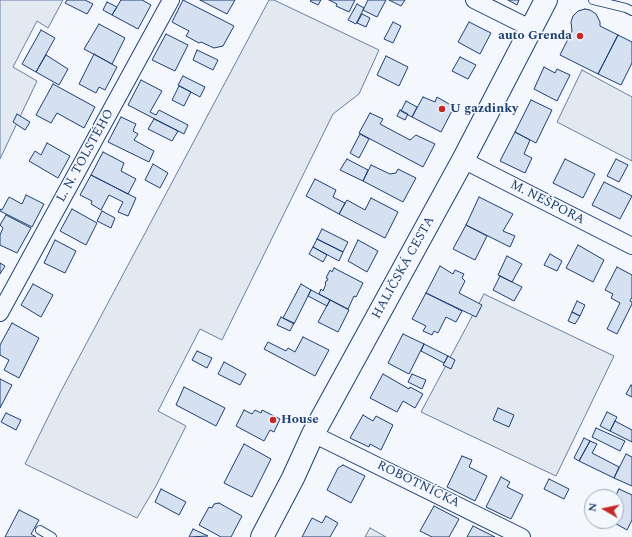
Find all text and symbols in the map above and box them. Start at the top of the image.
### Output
place label: auto Grenda [498,28,572,44]
marker: auto Grenda [575,31,585,41]
place label: U gazdinky [450,101,518,117]
marker: U gazdinky [437,104,447,114]
street label: L. N. TOLSTÉHO [54,107,118,205]
street label: M. NEŠPORA [507,177,587,229]
street label: HALIČSKÁ CESTA [369,214,439,322]
place label: House [281,412,319,428]
marker: House [268,415,278,425]
street label: ROBOTNÍCKA [374,458,462,512]
north arrow [584,489,624,529]
text: N [584,501,602,513]

